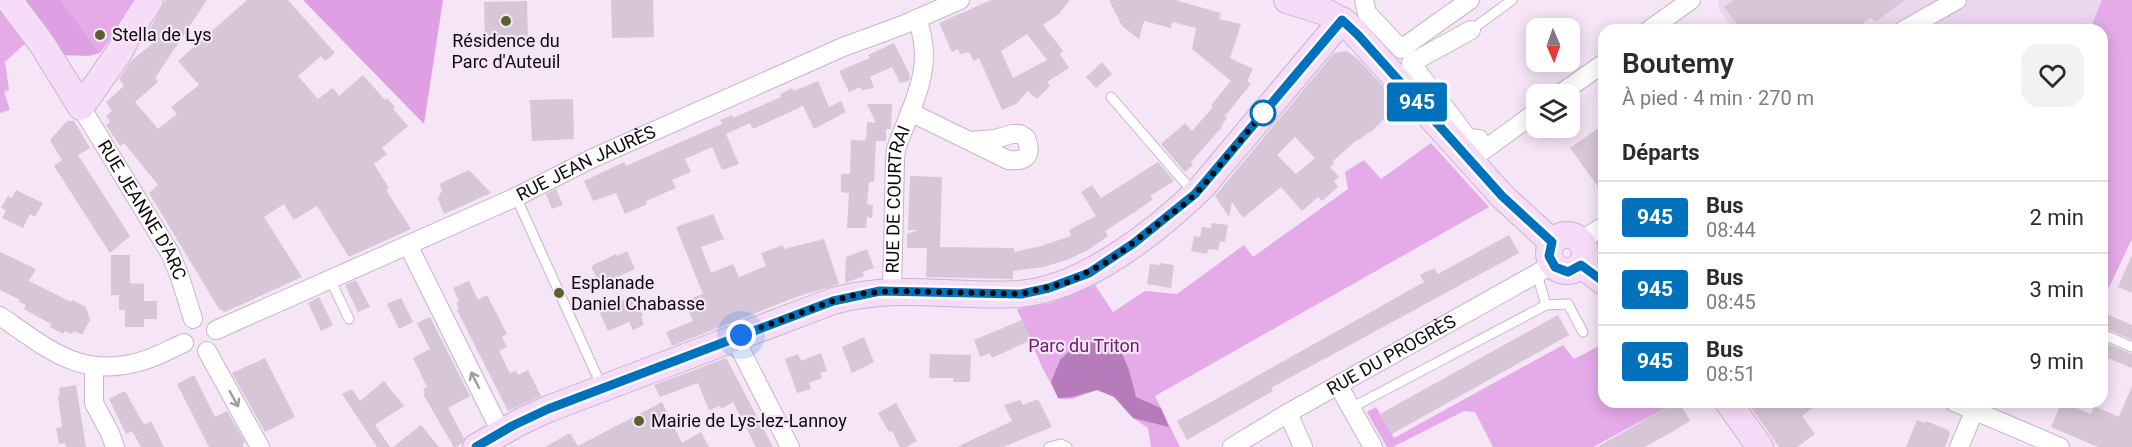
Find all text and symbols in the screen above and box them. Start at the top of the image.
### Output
marker: Résidence du Parc d'Auteuil [499,14,513,28]
north arrow [1526,18,1580,72]
map controls [1526,18,1580,138]
place label: Stella de Lys [112,24,212,45]
marker: Stella de Lys [93,28,107,42]
place label: Résidence du Parc d'Auteuil [452,30,560,72]
button: heart [2021,44,2084,107]
text: Boutemy [1622,47,1734,80]
line badge: 945 [1382,82,1452,122]
button: layers [1526,84,1580,138]
text: À pied · 4 min · 270 m [1622,86,1814,110]
text: 945 [1399,90,1435,114]
unlabelled marker [1250,100,1276,126]
street label: RUE JEAN JAURÈS [513,121,659,205]
street label: RUE DE COURTRAI [881,122,914,274]
street label: RUE JEANNE D'ARC [94,136,191,283]
text: Départs [1622,140,1700,165]
text: Bus [1706,193,1744,218]
text: 945 [1637,205,1673,229]
text: 2 min [2029,205,2084,230]
text: 08:44 [1706,218,1756,242]
text: Bus [1706,265,1744,290]
place label: Esplanade Daniel Chabasse [571,272,705,314]
text: 945 [1637,277,1673,301]
text: 3 min [2029,277,2084,302]
marker: Esplanade Daniel Chabasse [552,286,566,300]
text: 08:45 [1706,290,1756,314]
street label: RUE DU PROGRÈS [1323,310,1460,399]
your location [726,320,756,350]
park label: Parc du Triton [1028,335,1140,356]
text: Bus [1706,337,1744,362]
text: 945 [1637,349,1673,373]
text: 9 min [2029,349,2084,374]
text: 08:51 [1706,362,1756,386]
one-way arrow [469,371,480,389]
one-way arrow [228,390,240,407]
place label: Mairie de Lys-lez-Lannoy [651,410,847,431]
marker: Mairie de Lys-lez-Lannoy [632,414,646,428]

